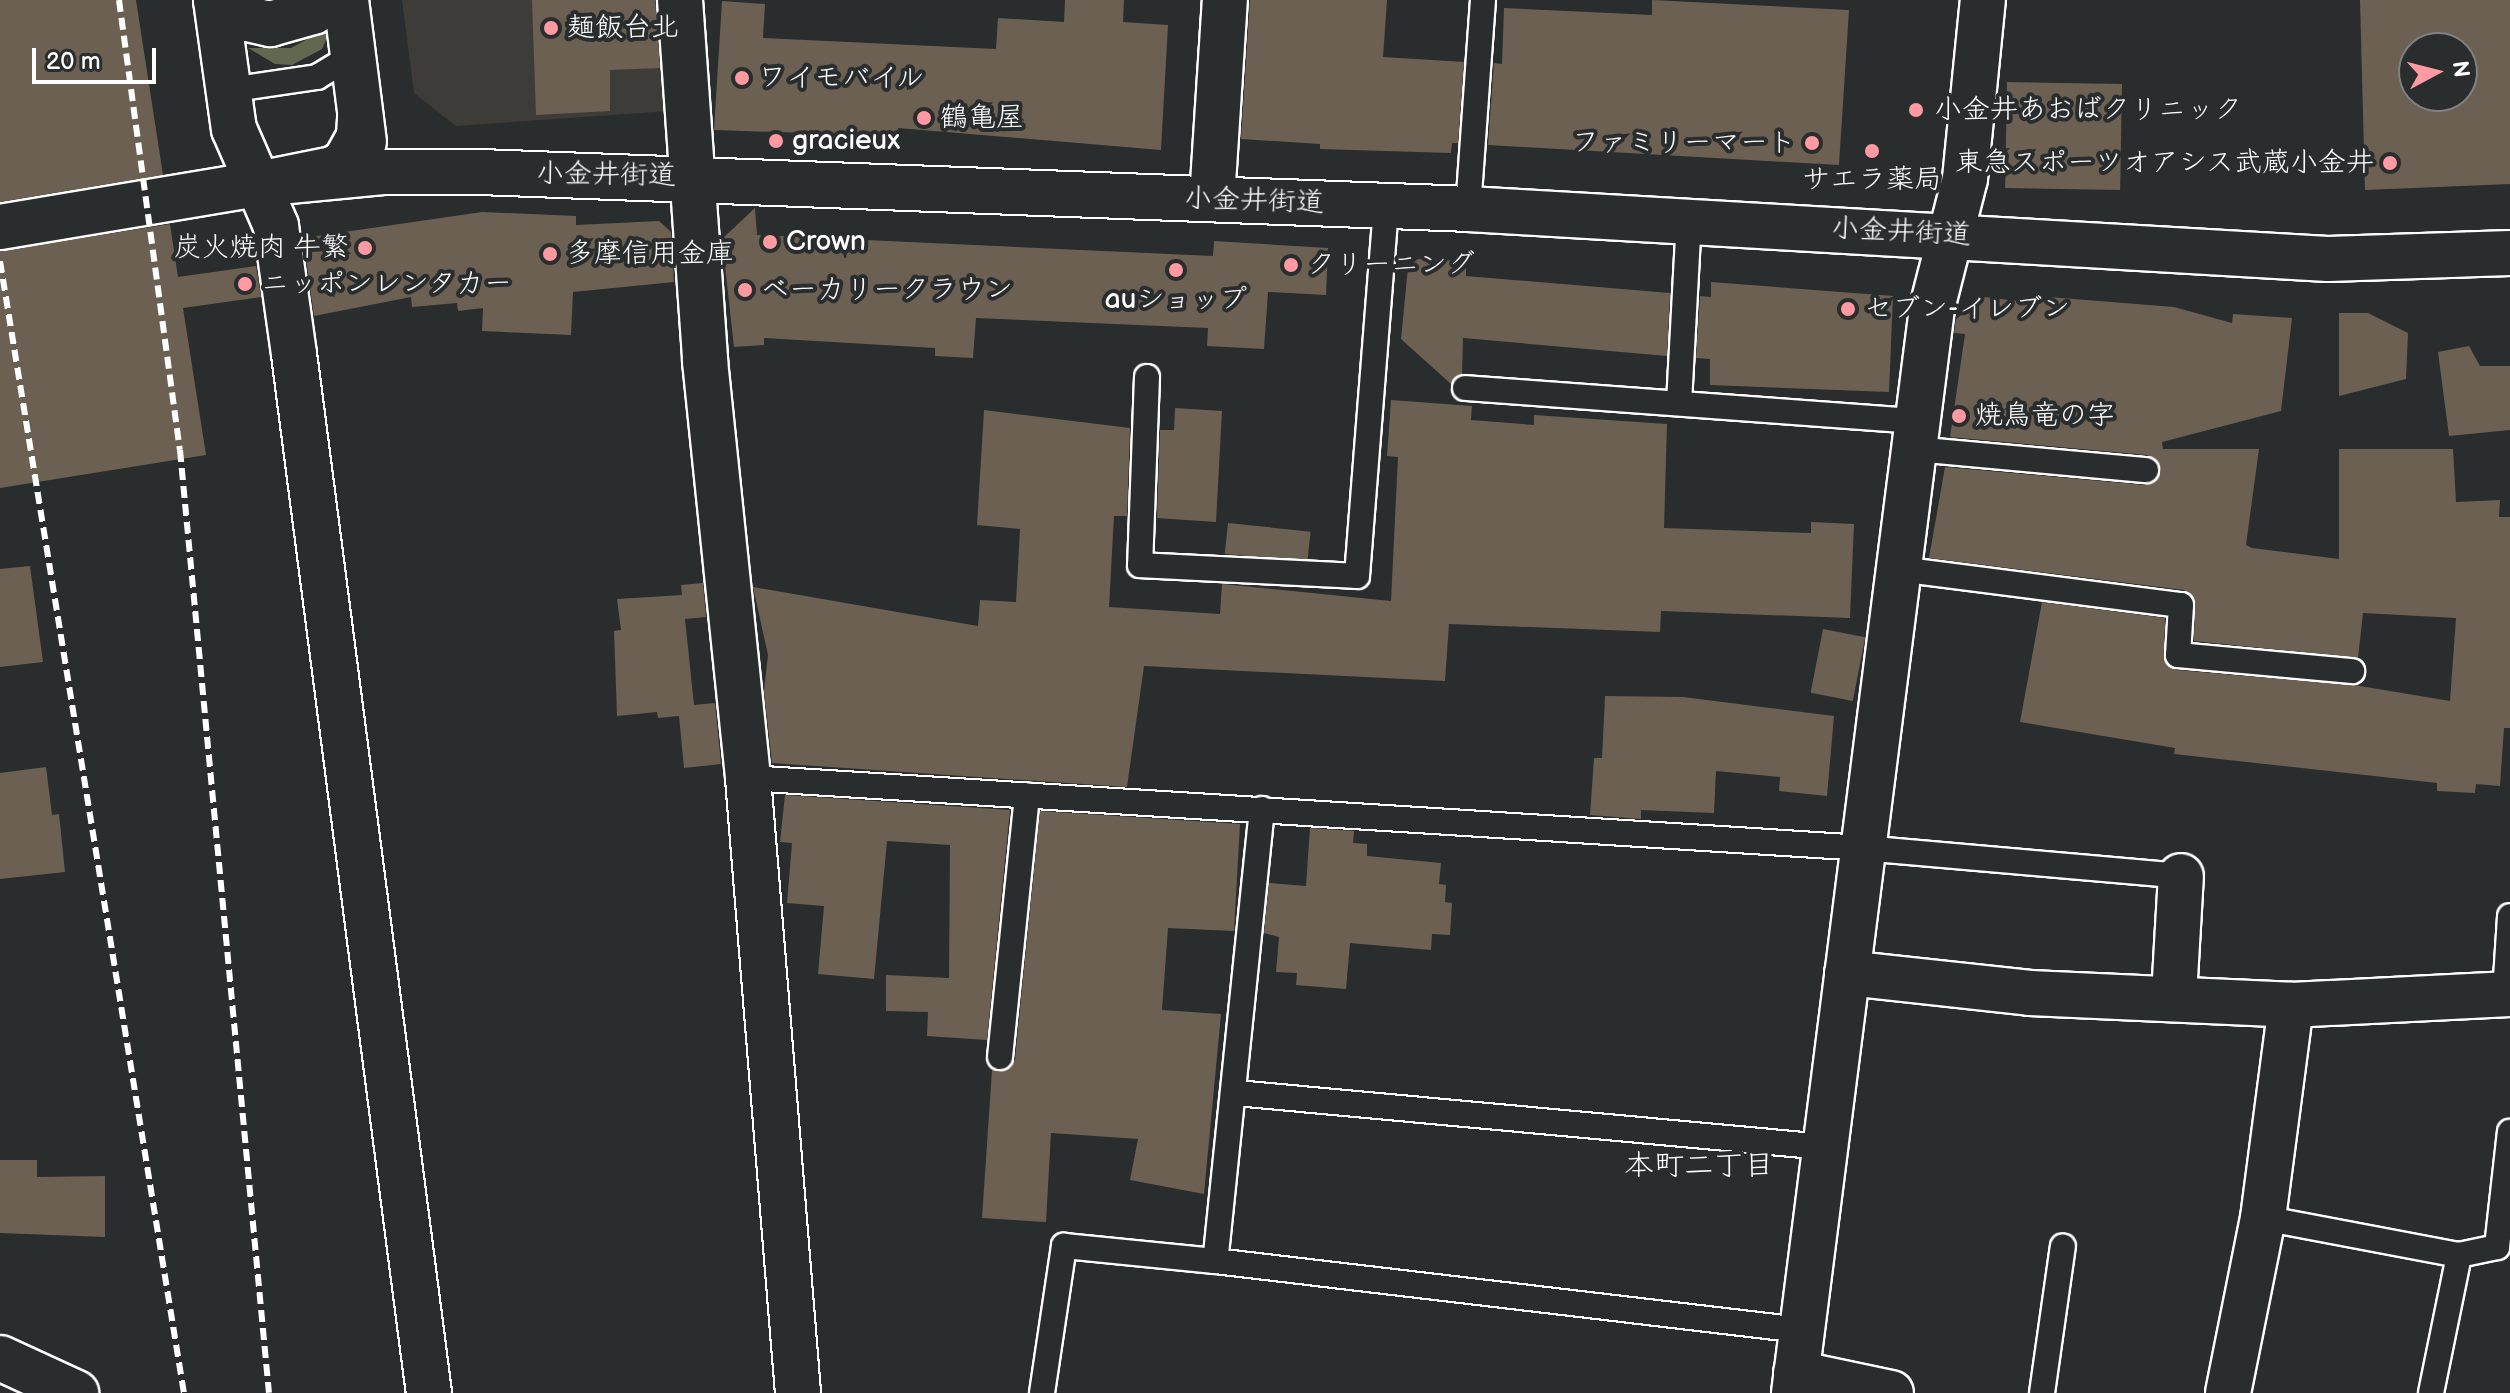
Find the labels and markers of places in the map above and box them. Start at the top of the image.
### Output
place label: 麺飯台北 [567,11,679,45]
marker: 麺飯台北 [542,19,560,37]
place label: ワイモバイル [758,61,926,95]
marker: ワイモバイル [733,69,751,87]
place label: 小金井あおばクリニック [1934,93,2242,127]
marker: 小金井あおばクリニック [1905,99,1927,121]
place label: 鶴亀屋 [940,101,1024,135]
marker: 鶴亀屋 [915,109,933,127]
place label: gracieux [792,124,900,158]
place label: ファミリーマート [1572,126,1796,160]
marker: gracieux [767,132,785,150]
marker: ファミリーマート [1803,134,1821,152]
marker: サエラ薬局 [1863,142,1881,160]
place label: 東急スポーツオアシス武蔵小金井 [1954,146,2374,180]
marker: 東急スポーツオアシス武蔵小金井 [2381,154,2399,172]
place label: サエラ薬局 [1802,163,1942,197]
place label: Crown [786,225,866,259]
place label: 炭火焼肉 牛繁 [173,231,349,265]
marker: Crown [761,233,779,251]
place label: 多摩信用金庫 [566,237,734,271]
marker: 炭火焼肉 牛繁 [356,239,374,257]
marker: 多摩信用金庫 [541,245,559,263]
place label: クリーニング [1307,248,1475,282]
marker: クリーニング [1282,256,1300,274]
marker: auショップ [1167,261,1185,279]
place label: ニッポンレンタカー [261,267,513,301]
place label: ベーカリークラウン [761,273,1013,307]
marker: ニッポンレンタカー [236,275,254,293]
marker: ベーカリークラウン [736,281,754,299]
place label: auショップ [1104,283,1248,317]
place label: セブン-イレブン [1864,292,2070,326]
marker: セブン-イレブン [1839,300,1857,318]
place label: 焼鳥竜の字 [1975,399,2115,433]
marker: 焼鳥竜の字 [1950,407,1968,425]

